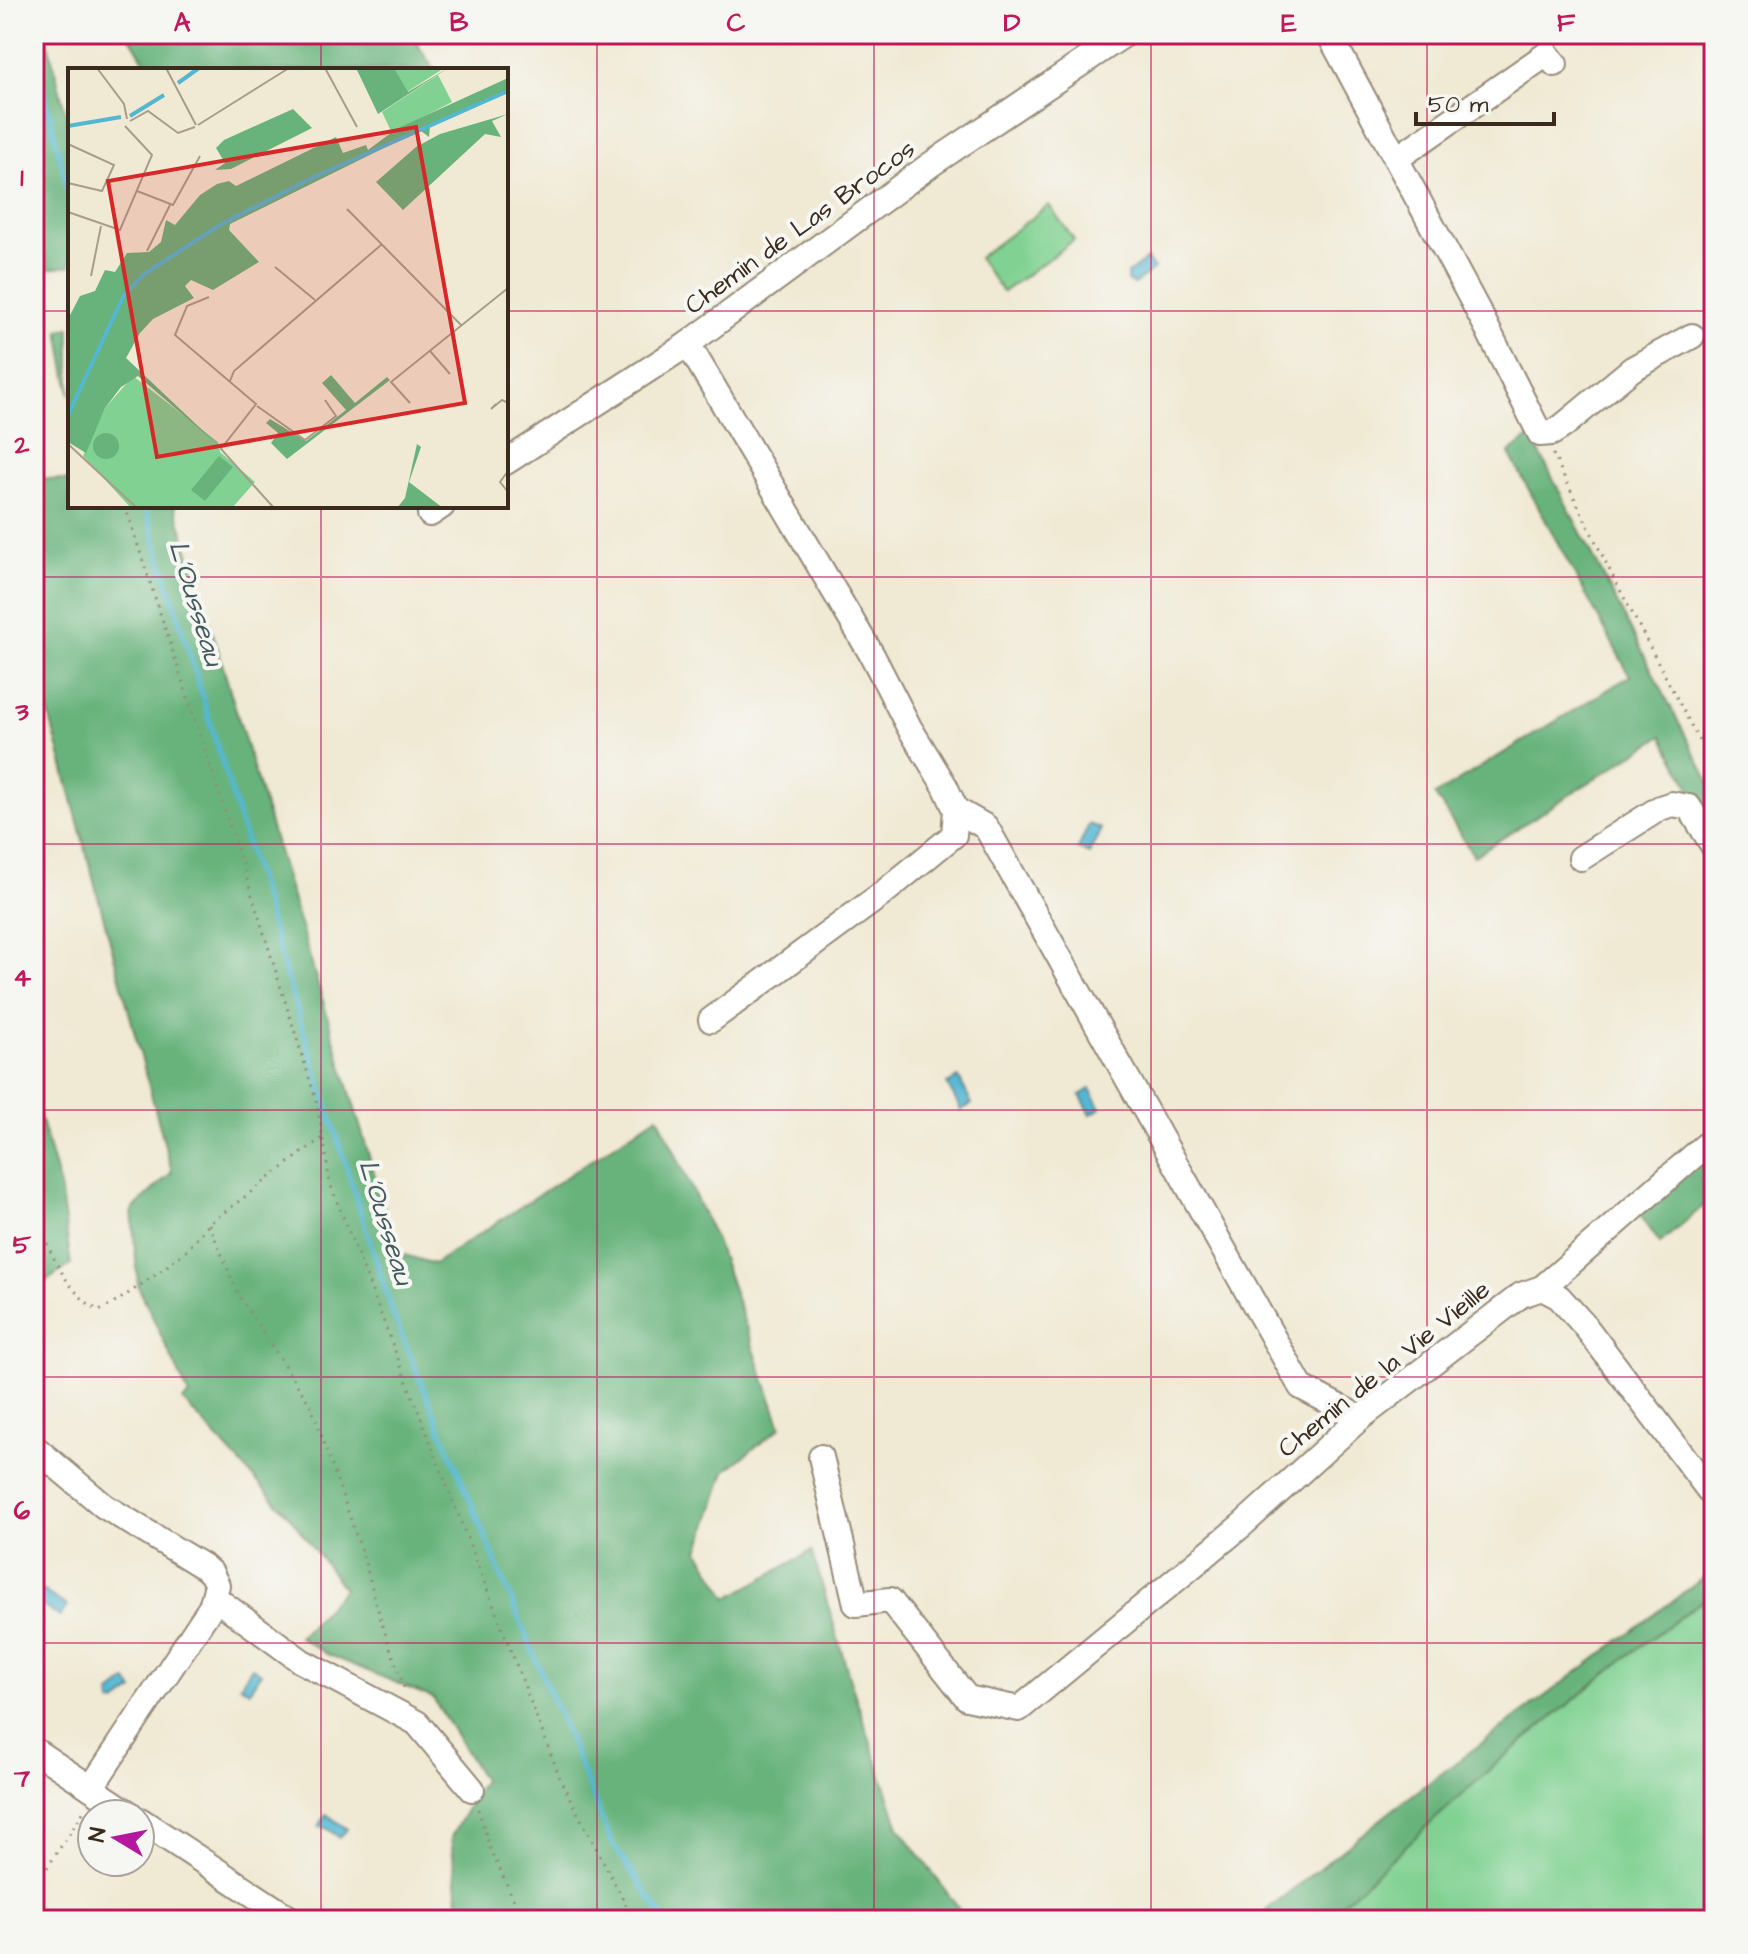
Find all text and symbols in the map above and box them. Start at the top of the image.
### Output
text: A [174,5,191,41]
text: B [450,5,469,41]
text: C [727,5,746,41]
text: D [1004,5,1021,41]
text: E [1281,5,1297,41]
text: F [1557,5,1576,41]
inset map [68,68,508,508]
scale bar [1416,76,1554,126]
text: 50 m [1428,88,1489,122]
street label: Chemin de Las Brocos [677,131,923,323]
text: 1 [20,160,24,196]
text: 2 [14,427,30,463]
water label: L'Ousseau [159,536,234,672]
text: 3 [14,694,29,730]
text: 4 [13,960,31,996]
water label: L'Ousseau [349,1155,424,1291]
text: 5 [13,1227,32,1263]
street label: Chemin de la Vie Vieille [1270,1272,1498,1466]
text: 6 [14,1493,31,1529]
text: 7 [13,1760,30,1796]
north arrow [76,1798,156,1878]
text: N [81,1825,114,1844]

